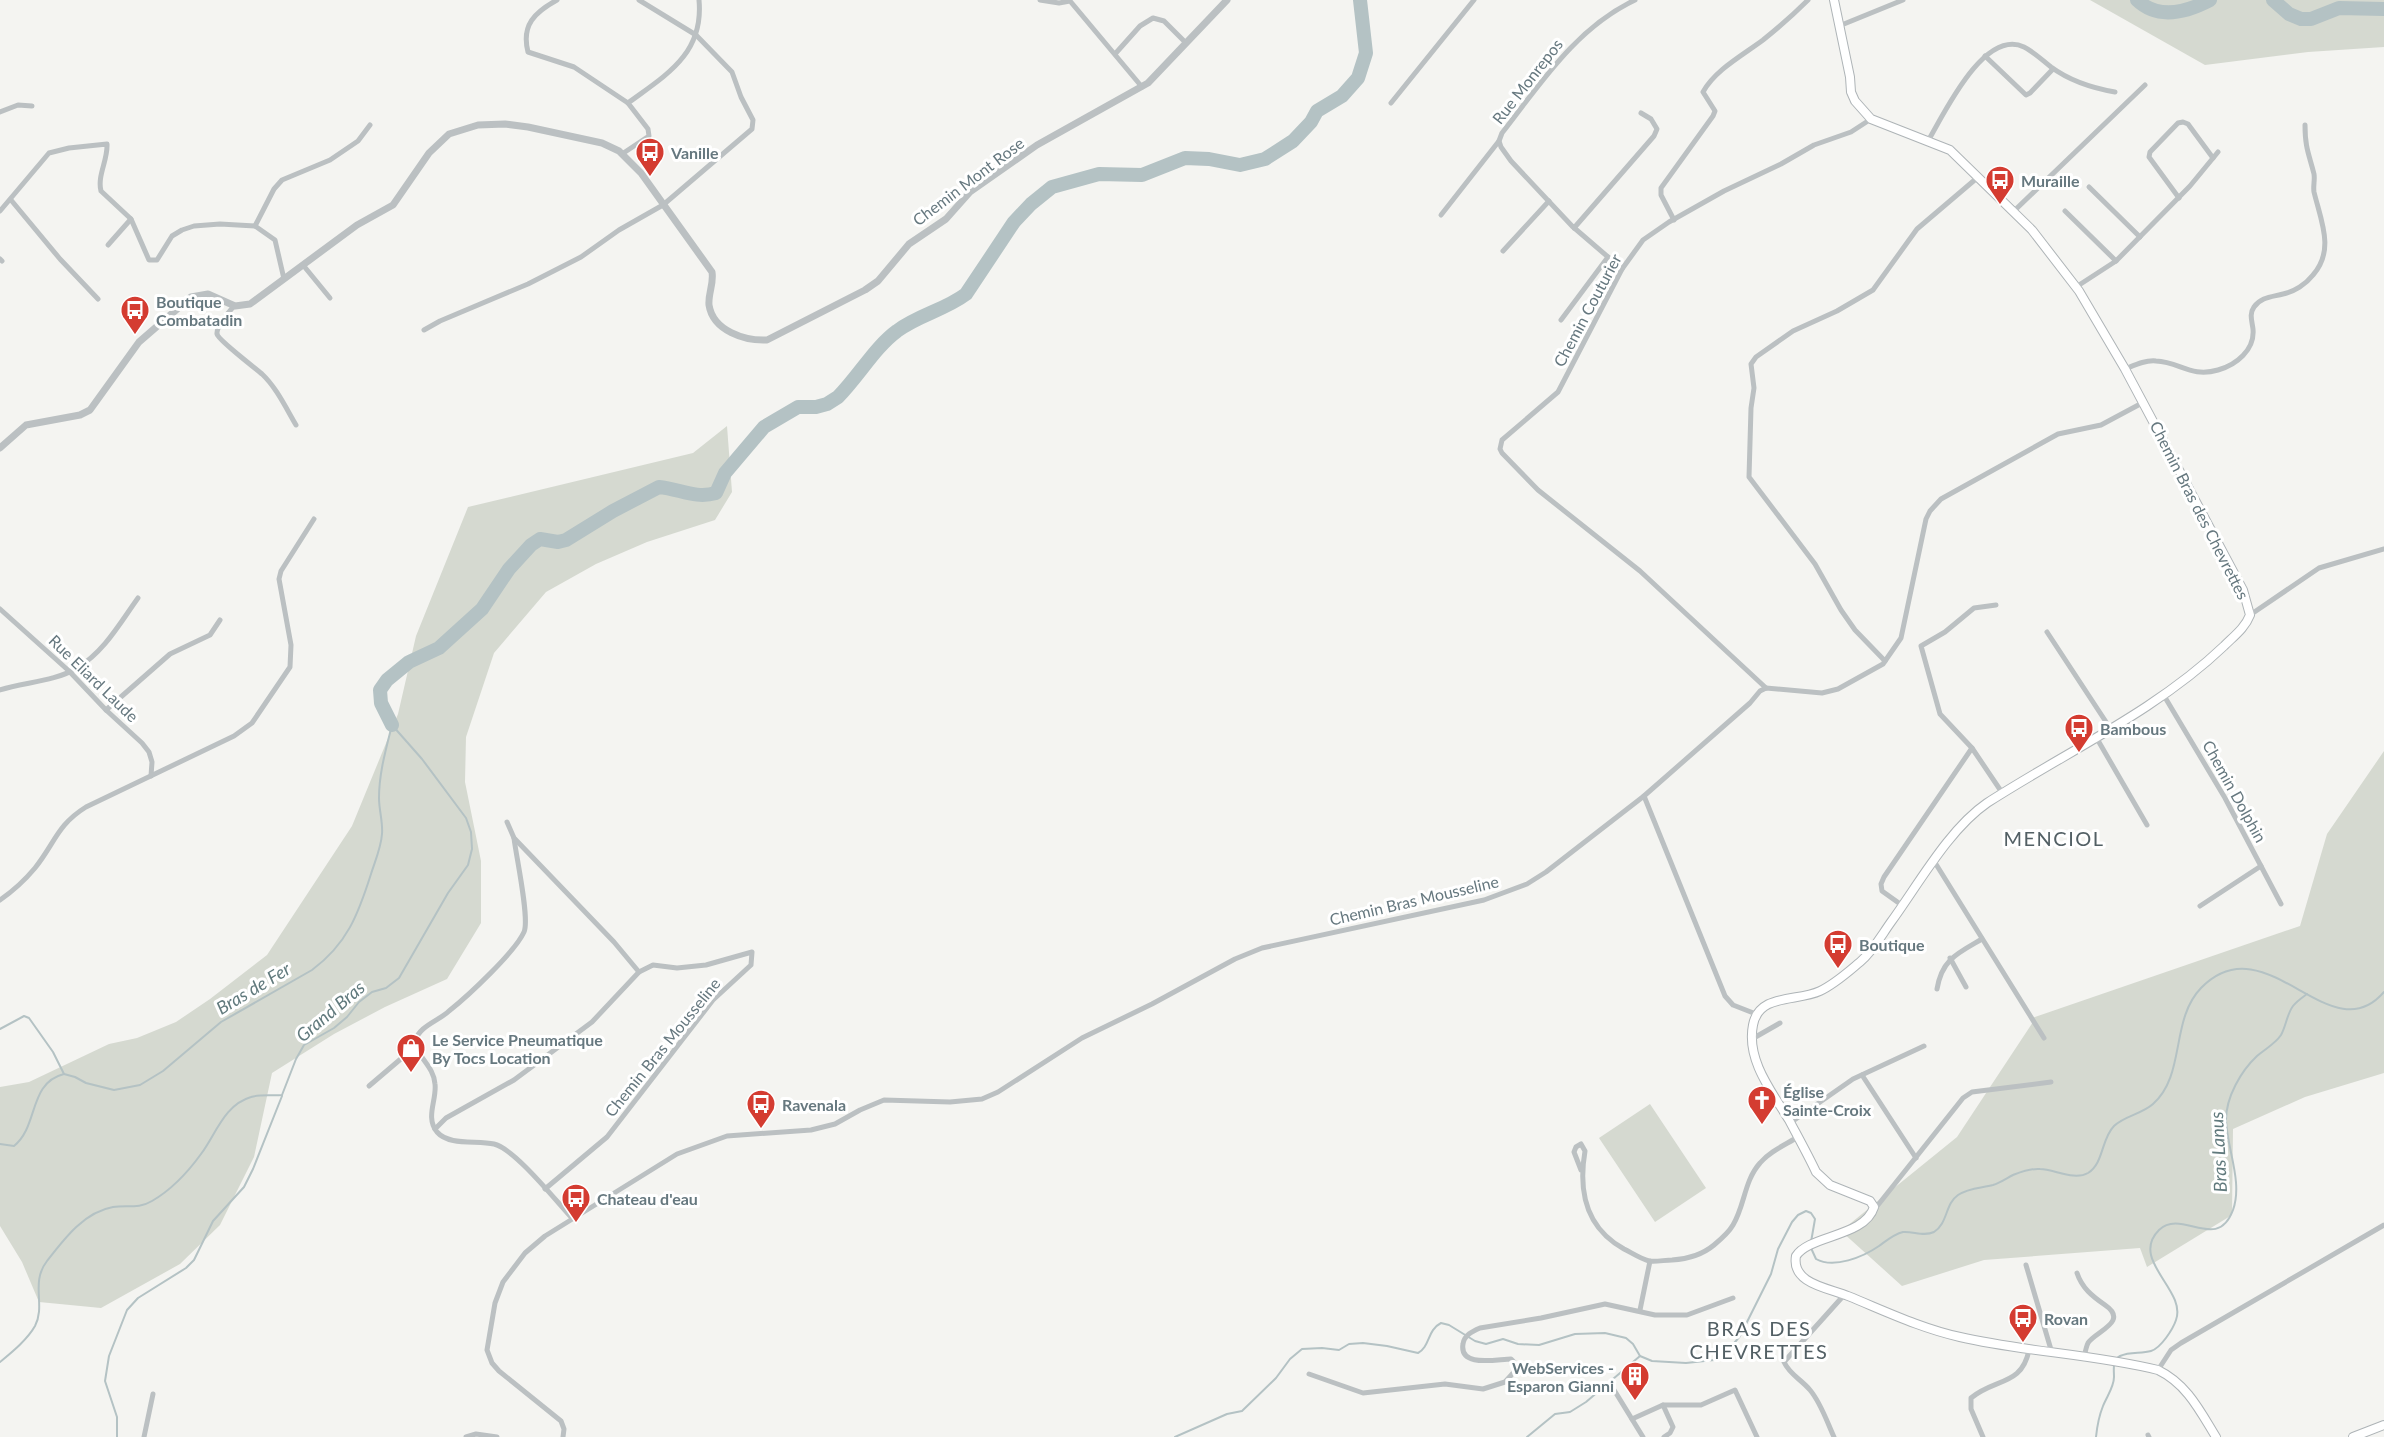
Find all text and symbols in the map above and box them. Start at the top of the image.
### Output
street label: Rue Monrepos [1488,35,1566,127]
street label: Chemin Mont Rose [909,133,1027,229]
bus stop icon: Vanille [634,136,666,178]
place label: Vanille [670,143,719,162]
bus stop icon: Muraille [1984,164,2016,206]
place label: Muraille [2021,171,2080,190]
street label: Chemin Couturier [1549,250,1625,370]
place label: Boutique Combatadin [156,292,242,329]
bus stop icon: Boutique Combatadin [119,294,151,336]
street label: Chemin Bras des Chevrettes [2147,418,2253,602]
street label: Rue Eliard Laude [45,631,143,725]
bus stop icon: Bambous [2063,712,2095,754]
place label: Bambous [2100,719,2166,738]
street label: Chemin Dolphin [2199,737,2271,845]
district label: MENCIOL [2003,826,2105,850]
street label: Chemin Bras Mousseline [1328,871,1500,929]
bus stop icon: Boutique [1822,928,1854,970]
place label: Boutique [1859,935,1925,954]
water label: Bras de Fer [212,957,295,1019]
street label: Chemin Bras Mousseline [600,974,724,1120]
water label: Grand Bras [291,976,369,1046]
place label: Le Service Pneumatique By Tocs Location [432,1030,603,1067]
shop icon: Le Service Pneumatique By Tocs Location [395,1032,427,1074]
place label: Église Sainte-Croix [1783,1082,1872,1119]
church icon: Église Sainte-Croix [1746,1084,1778,1126]
bus stop icon: Ravenala [745,1088,777,1130]
place label: Ravenala [782,1095,846,1114]
water label: Bras Lanus [2205,1111,2231,1193]
bus stop icon: Chateau d'eau [560,1182,592,1224]
place label: Chateau d'eau [597,1189,698,1208]
bus stop icon: Rovan [2007,1302,2039,1344]
place label: Rovan [2044,1309,2088,1328]
district label: BRAS DES CHEVRETTES [1690,1316,1828,1363]
place label: WebServices - Esparon Gianni [1507,1358,1614,1395]
building icon: WebServices - Esparon Gianni [1619,1360,1651,1402]

